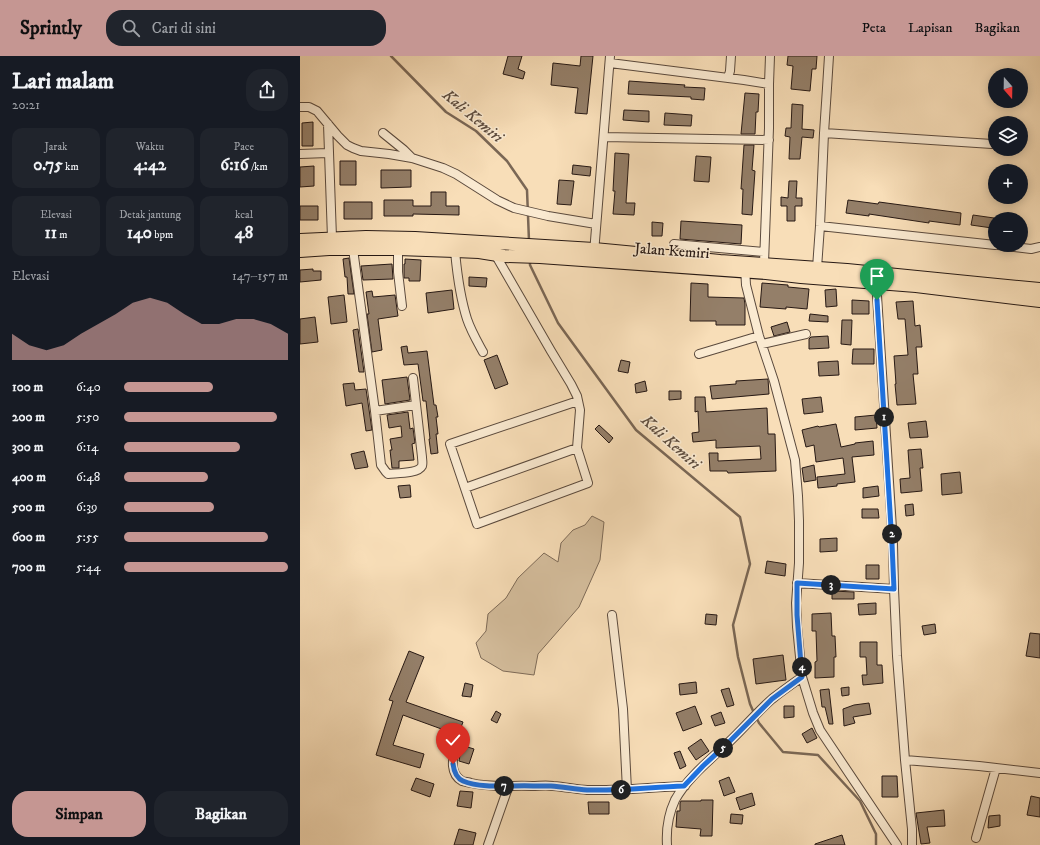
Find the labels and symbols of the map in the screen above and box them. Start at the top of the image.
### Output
north arrow [988,68,1028,108]
water label: Kali Kemiri [438,84,508,148]
street label: Jalan Kemiri [632,239,710,263]
pin [860,259,894,300]
pin: 1 [874,407,894,427]
water label: Kali Kemiri [636,409,705,474]
pin: 2 [882,524,902,544]
pin: 3 [821,575,841,595]
pin: 4 [792,657,812,677]
pin [436,723,470,764]
pin: 5 [713,738,733,758]
pin: 7 [494,776,514,796]
pin: 6 [611,780,631,800]

